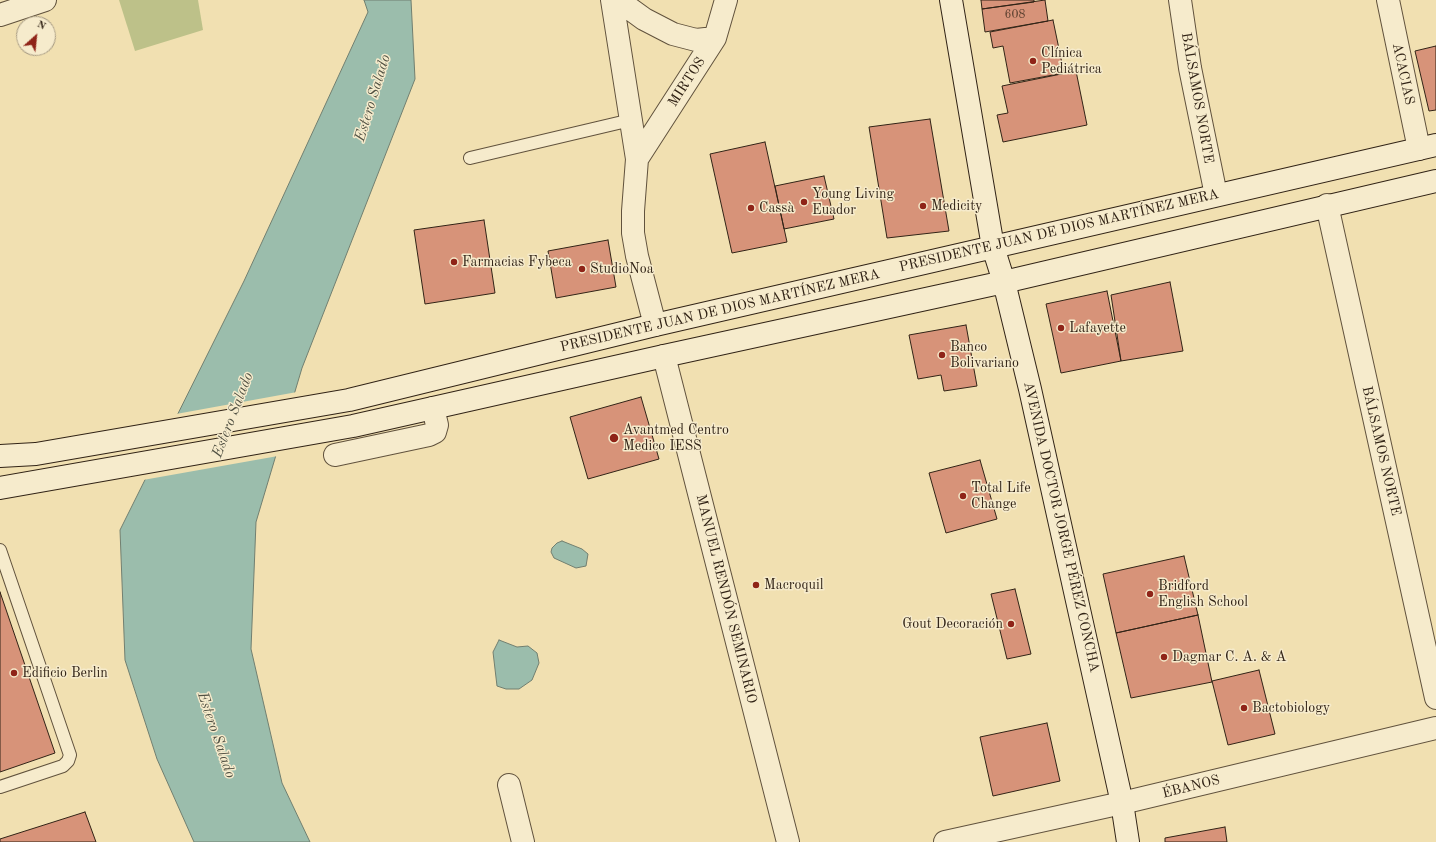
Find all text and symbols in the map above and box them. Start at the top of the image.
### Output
house number: 608 [1005,8,1025,22]
north arrow [16,16,56,56]
text: N [35,19,47,33]
street label: BÁLSAMOS NORTE [1177,31,1217,165]
street label: ACACIAS [1388,41,1418,107]
place label: Clínica Pediátrica [1041,45,1102,78]
water label: Estero Salado [351,52,395,144]
street label: MIRTOS [665,54,709,110]
marker: Clínica Pediátrica [1028,56,1038,66]
place label: Young Living Euador [812,186,894,218]
street label: PRESIDENTE JUAN DE DIOS MARTÍNEZ MERA [897,186,1221,276]
marker: Young Living Euador [799,197,809,207]
place label: Medicity [931,198,982,214]
place label: Cassà [759,200,794,216]
marker: Medicity [918,201,928,211]
marker: Cassà [746,203,756,213]
place label: Farmacias Fybeca [462,254,572,270]
marker: Farmacias Fybeca [449,257,459,267]
place label: StudioNoa [590,261,654,277]
marker: StudioNoa [577,264,587,274]
street label: PRESIDENTE JUAN DE DIOS MARTÍNEZ MERA [558,266,882,356]
place label: Lafayette [1069,320,1126,336]
marker: Lafayette [1056,323,1066,333]
place label: Banco Bolivariano [950,339,1019,372]
marker: Banco Bolivariano [937,350,947,360]
water label: Estero Salado [208,370,258,460]
street label: AVENIDA DOCTOR JORGE PÉREZ CONCHA [1019,380,1103,674]
street label: BÁLSAMOS NORTE [1358,385,1404,517]
place label: Avantmed Centro Medico IESS [623,422,729,454]
marker: Avantmed Centro Medico IESS [608,432,620,444]
place label: Total Life Change [971,480,1031,512]
marker: Total Life Change [958,491,968,501]
street label: MANUEL RENDÓN SEMINARIO [692,493,760,705]
place label: Macroquil [764,577,823,593]
place label: Bridford English School [1158,578,1248,610]
marker: Macroquil [751,580,761,590]
marker: Bridford English School [1145,589,1155,599]
place label: Gout Decoración [902,616,1003,632]
marker: Gout Decoración [1006,619,1016,629]
place label: Dagmar C. A. & A [1172,649,1286,665]
marker: Dagmar C. A. & A [1159,652,1169,662]
place label: Edificio Berlin [22,665,108,681]
marker: Edificio Berlin [9,668,19,678]
water label: Estero Salado [193,690,239,780]
place label: Bactobiology [1252,700,1330,716]
marker: Bactobiology [1239,703,1249,713]
street label: ÉBANOS [1160,772,1222,802]

